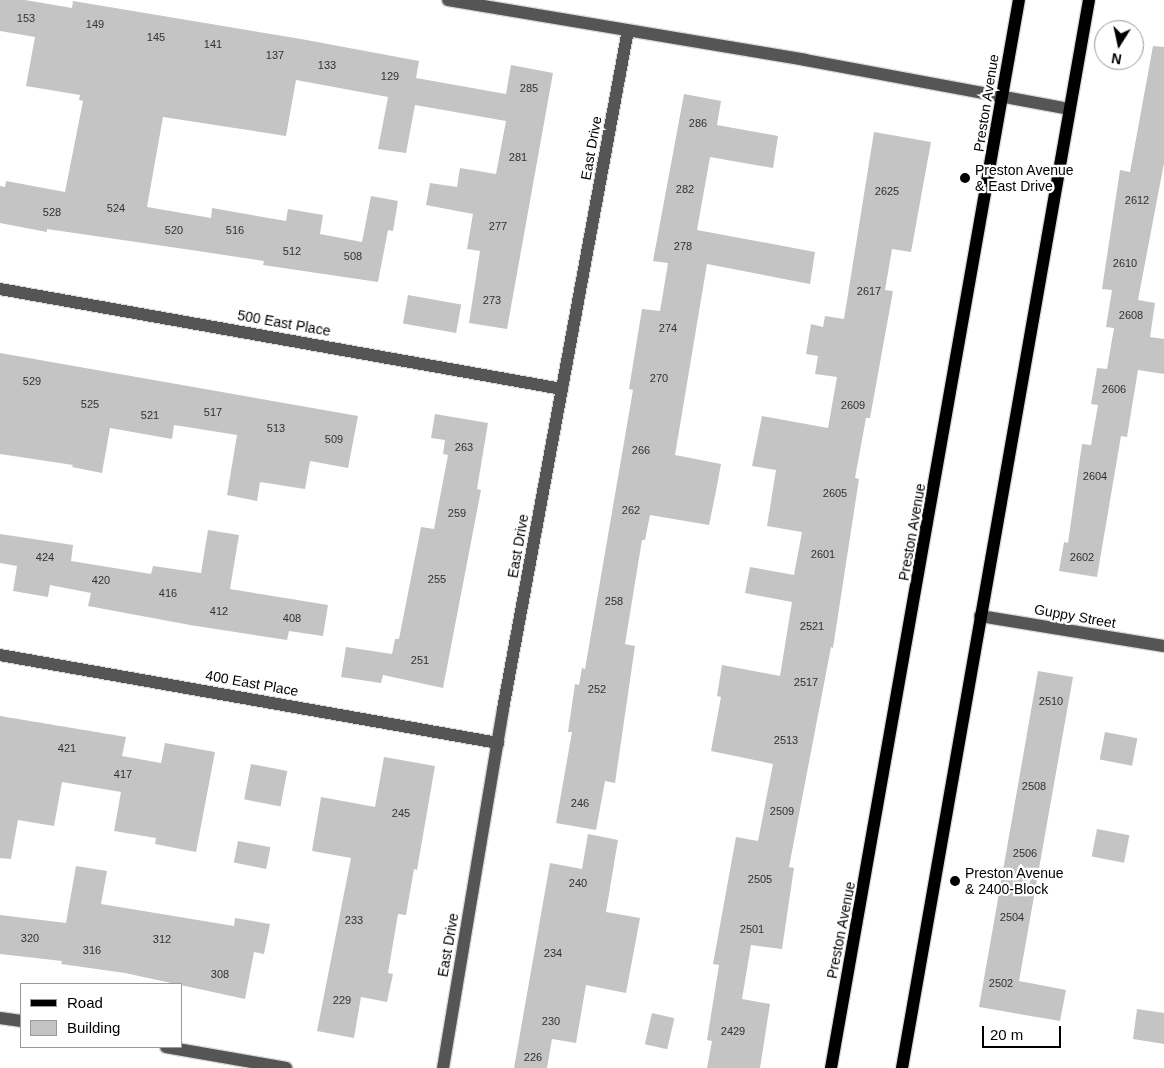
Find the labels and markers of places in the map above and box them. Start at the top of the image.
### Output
place label: Preston Avenue & East Drive [975,162,1074,194]
marker: Preston Avenue & East Drive [959,172,971,184]
place label: Preston Avenue & 2400-Block [965,865,1064,898]
marker: Preston Avenue & 2400-Block [949,875,961,887]

